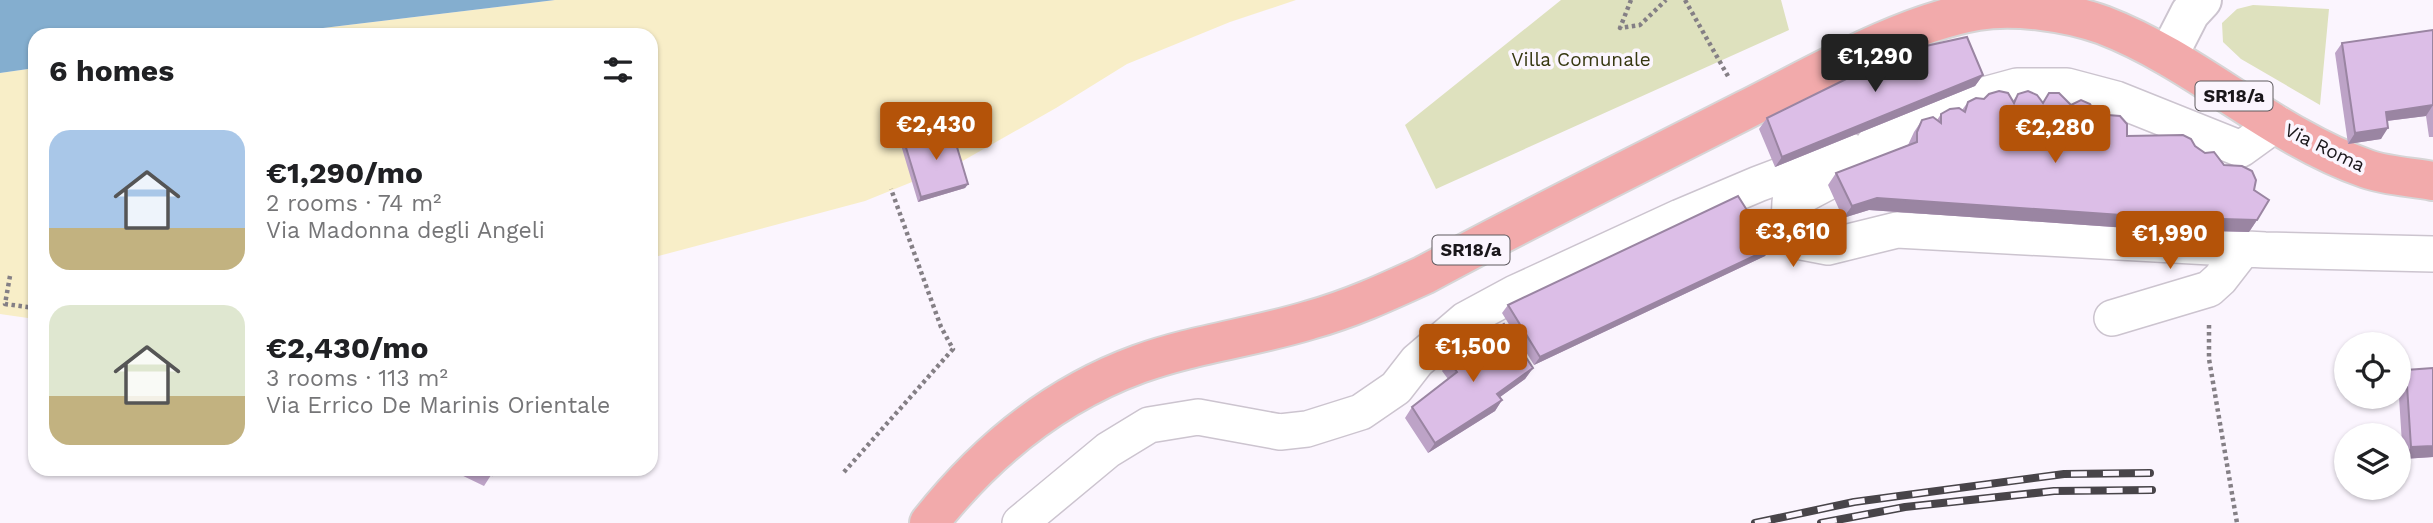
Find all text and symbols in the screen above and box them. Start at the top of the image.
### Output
pin: €1,290 [1818,34,1932,94]
text: €1,290 [1837,43,1913,70]
park label: Villa Comunale [1511,48,1651,71]
icon: filters [599,51,637,89]
text: 6 homes [49,53,174,88]
road number: SR18/a [2196,82,2272,110]
pin: €2,430 [879,102,993,162]
pin: €2,280 [1998,106,2112,165]
text: €2,430 [896,111,976,138]
text: €2,280 [2015,114,2095,141]
street label: Via Roma [2281,118,2369,177]
text: €1,290/mo [266,155,423,190]
icon: home [105,158,189,242]
text: 2 rooms · 74 m² [266,190,441,217]
pin: €3,610 [1736,210,1850,269]
pin: €1,990 [2113,212,2227,271]
text: Via Madonna degli Angeli [266,217,545,244]
text: €3,610 [1756,218,1830,245]
text: €1,990 [2132,220,2208,247]
road number: SR18/a [1432,236,1510,264]
pin: €1,500 [1416,324,1530,384]
text: €2,430/mo [266,330,429,365]
map controls [2334,332,2411,500]
button: locate [2334,332,2411,409]
icon: home [105,333,189,417]
text: €1,500 [1435,333,1511,360]
text: 3 rooms · 113 m² [266,365,448,392]
text: Via Errico De Marinis Orientale [266,392,610,419]
button: layers [2334,423,2411,500]

